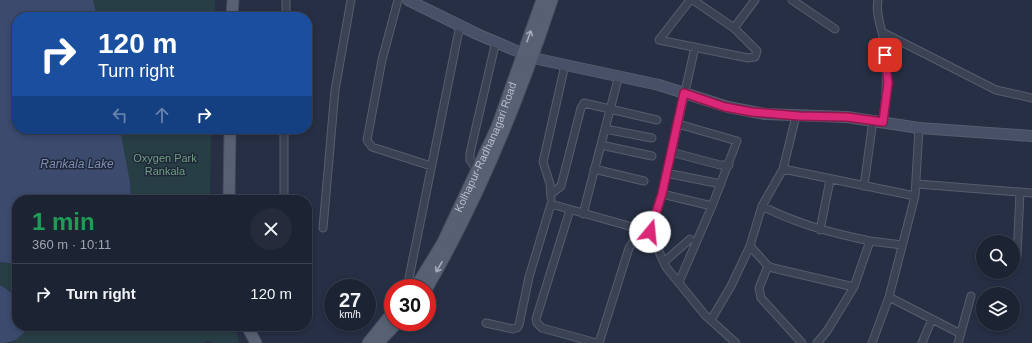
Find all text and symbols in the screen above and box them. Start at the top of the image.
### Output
icon: right [32,28,84,80]
text: 120 m [98,28,177,59]
one-way arrow [525,31,533,43]
pin [868,38,902,72]
icon: arrive [874,44,896,66]
text: Turn right [98,61,174,81]
street label: Kolhapur-Radhanagari Road [452,80,518,214]
icon: left [109,104,131,126]
icon: ahead [151,104,173,126]
icon: right [193,104,215,126]
park label: Oxygen Park Rankala [133,152,197,177]
water label: Rankala Lake [40,157,114,171]
text: 1 min [32,208,95,235]
button: close [250,208,292,250]
position arrow [629,211,671,253]
map controls [976,235,1020,331]
button: search [976,235,1020,279]
text: 360 m · 10:11 [32,237,111,252]
one-way arrow [434,261,442,273]
speed limit sign: 30 [384,279,436,331]
icon: right [32,283,54,305]
text: Turn right [66,285,136,302]
text: 120 m [250,285,292,302]
button: layers [976,287,1020,331]
text: 27 [339,289,361,311]
text: km/h [339,309,361,320]

